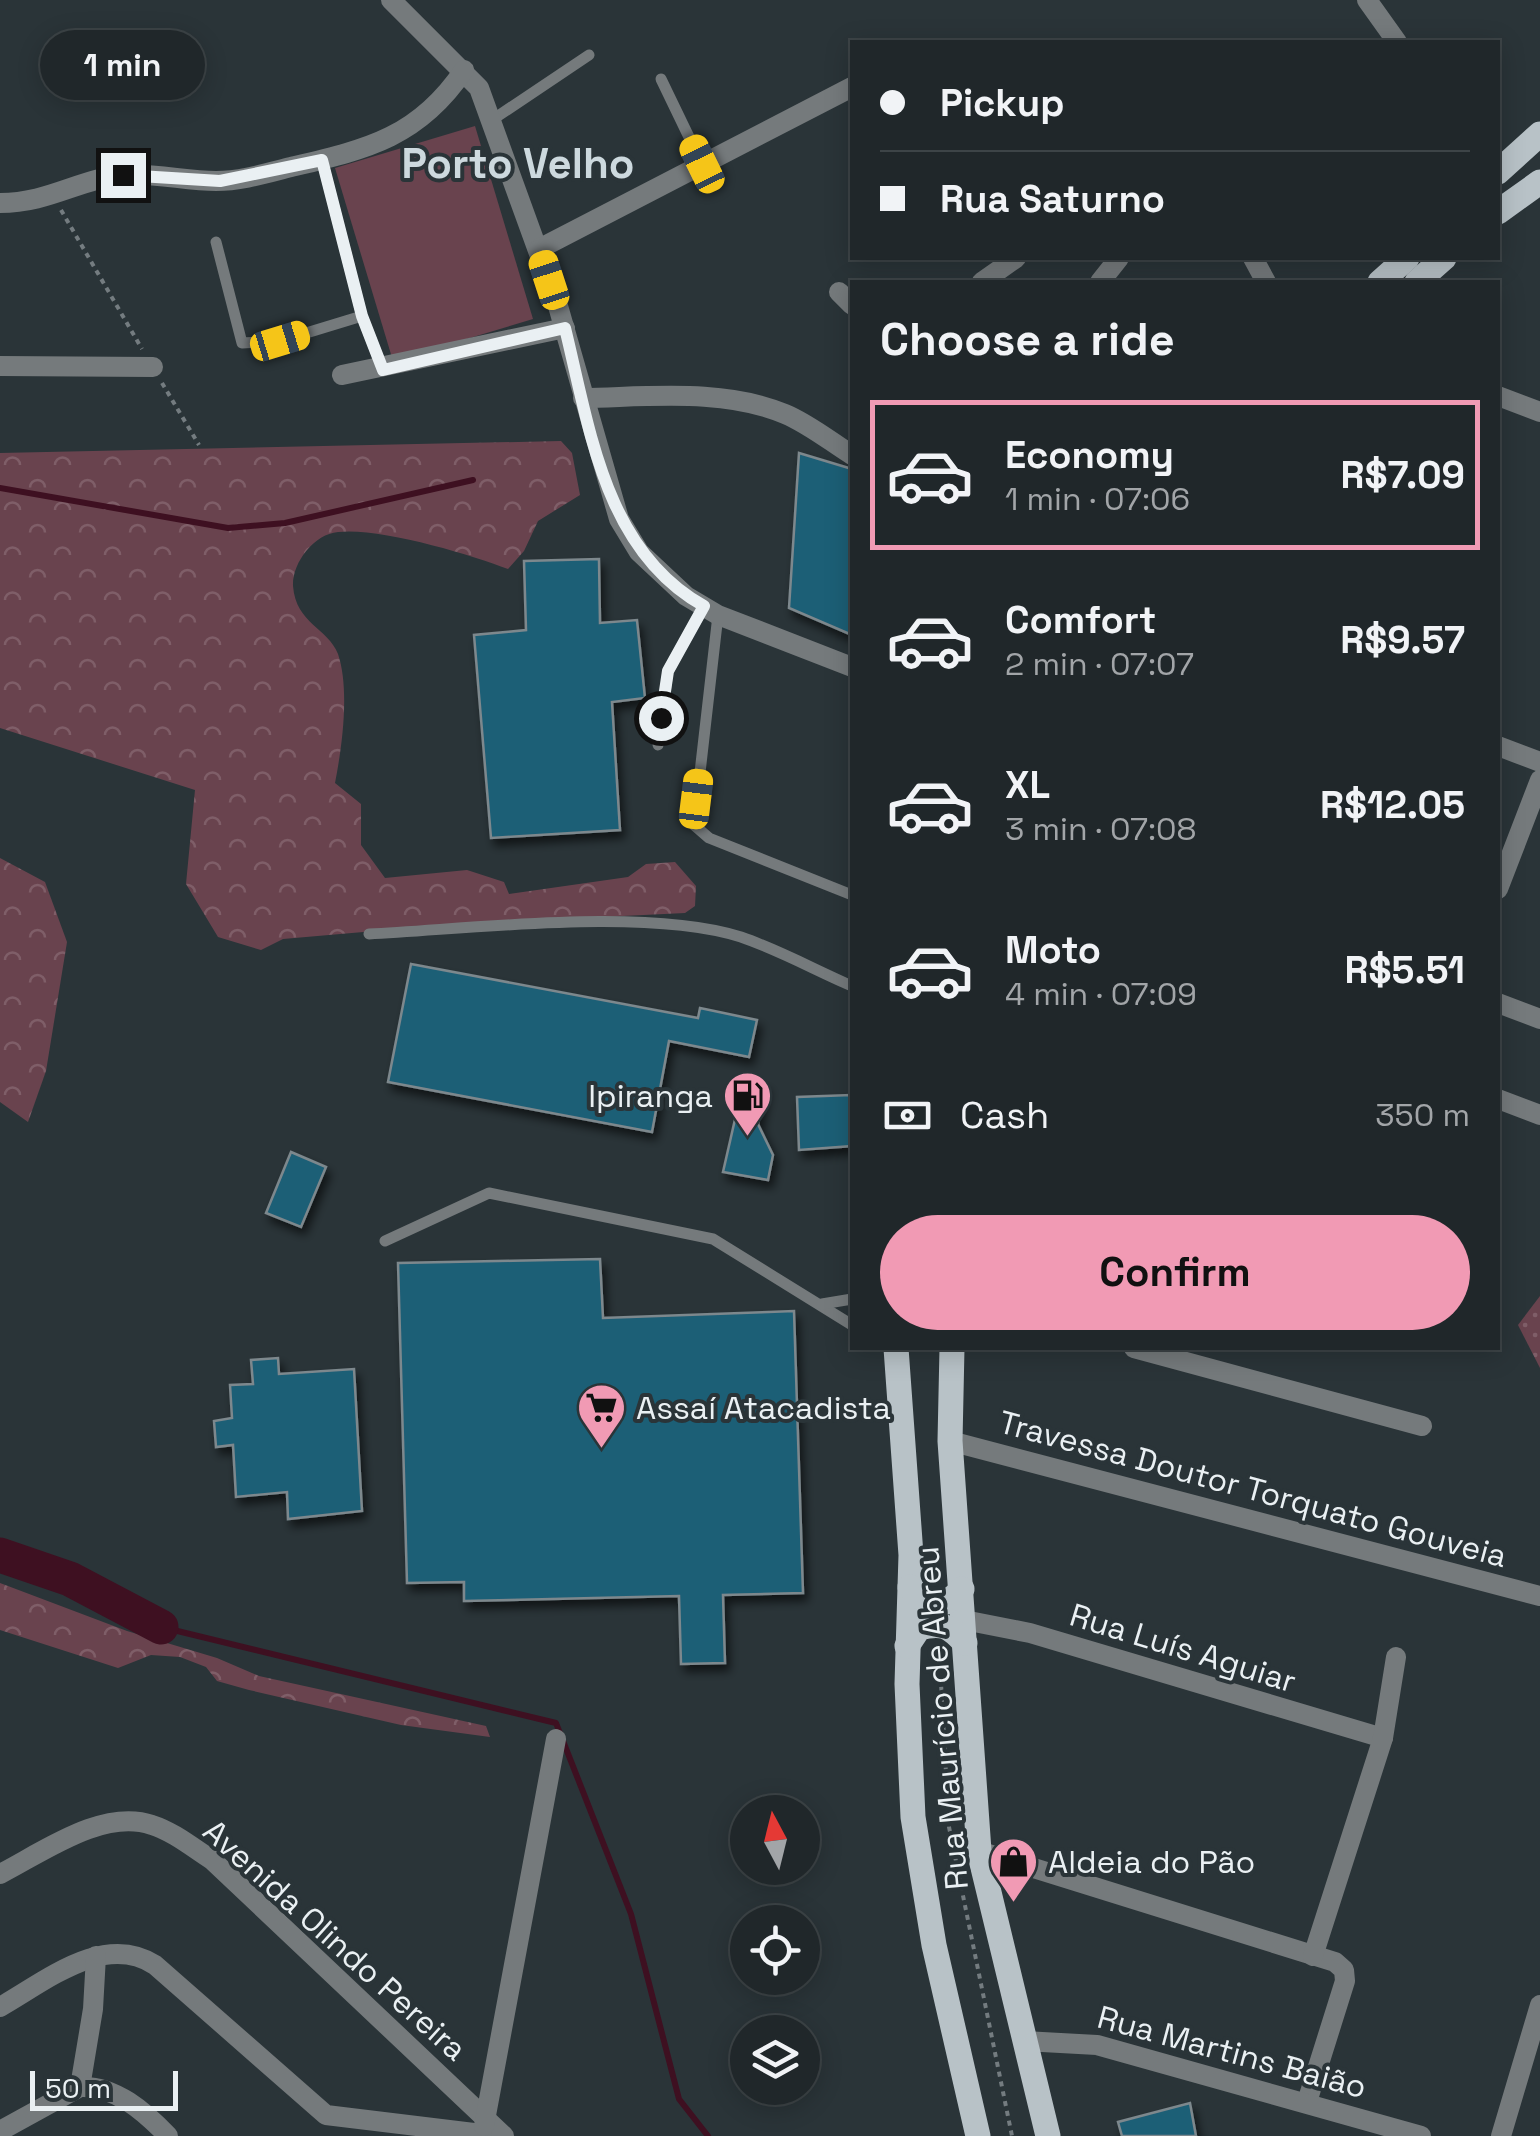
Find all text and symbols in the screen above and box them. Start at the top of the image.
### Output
callout: 1 min [41,30,206,100]
text: 1 min [83,45,162,85]
text: Pickup [940,79,1064,127]
car [675,130,729,198]
district label: Porto Velho [401,137,635,190]
route end [101,153,146,198]
text: Rua Saturno [940,175,1165,223]
car [525,247,573,313]
text: Choose a ride [880,311,1175,368]
car [247,318,313,364]
icon: car [885,430,975,520]
text: Economy [1005,431,1174,479]
text: R$7.09 [1341,451,1465,499]
text: 1 min · 07:06 [1005,479,1190,519]
icon: car [885,595,975,685]
text: Comfort [1005,596,1156,644]
text: R$9.57 [1340,616,1465,664]
text: 2 min · 07:07 [1005,644,1194,684]
route start [639,696,684,741]
icon: car [885,760,975,850]
text: XL [1005,761,1050,809]
car [677,767,715,831]
text: R$12.05 [1320,781,1465,829]
text: 3 min · 07:08 [1005,809,1197,849]
icon: car [885,925,975,1015]
text: Moto [1005,926,1101,974]
text: R$5.51 [1345,946,1465,994]
text: 4 min · 07:09 [1005,974,1197,1014]
fuel station icon: Ipiranga [722,1070,774,1138]
place label: Ipiranga [588,1076,713,1116]
icon: cash [880,1088,935,1143]
text: Cash [960,1091,1049,1139]
text: 350 m [1375,1095,1470,1135]
button: Confirm [880,1215,1470,1330]
supermarket icon: Assaí Atacadista [575,1382,627,1450]
place label: Assaí Atacadista [636,1388,891,1428]
street label: Travessa Doutor Torquato Gouveia [995,1402,1511,1576]
street label: Rua Maurício de Abreu [907,1545,977,1891]
street label: Rua Luís Aguiar [1065,1595,1301,1701]
north arrow [730,1795,820,1885]
map controls [730,1795,820,2105]
street label: Avenida Olindo Pereira [195,1811,475,2069]
shop icon: Aldeia do Pão [987,1836,1039,1904]
place label: Aldeia do Pão [1048,1842,1255,1882]
button: locate [730,1905,820,1995]
street label: Rua Martins Baião [1093,1997,1371,2107]
button: layers [730,2015,820,2105]
scale bar [30,2066,178,2110]
text: 50 m [45,2070,111,2106]

